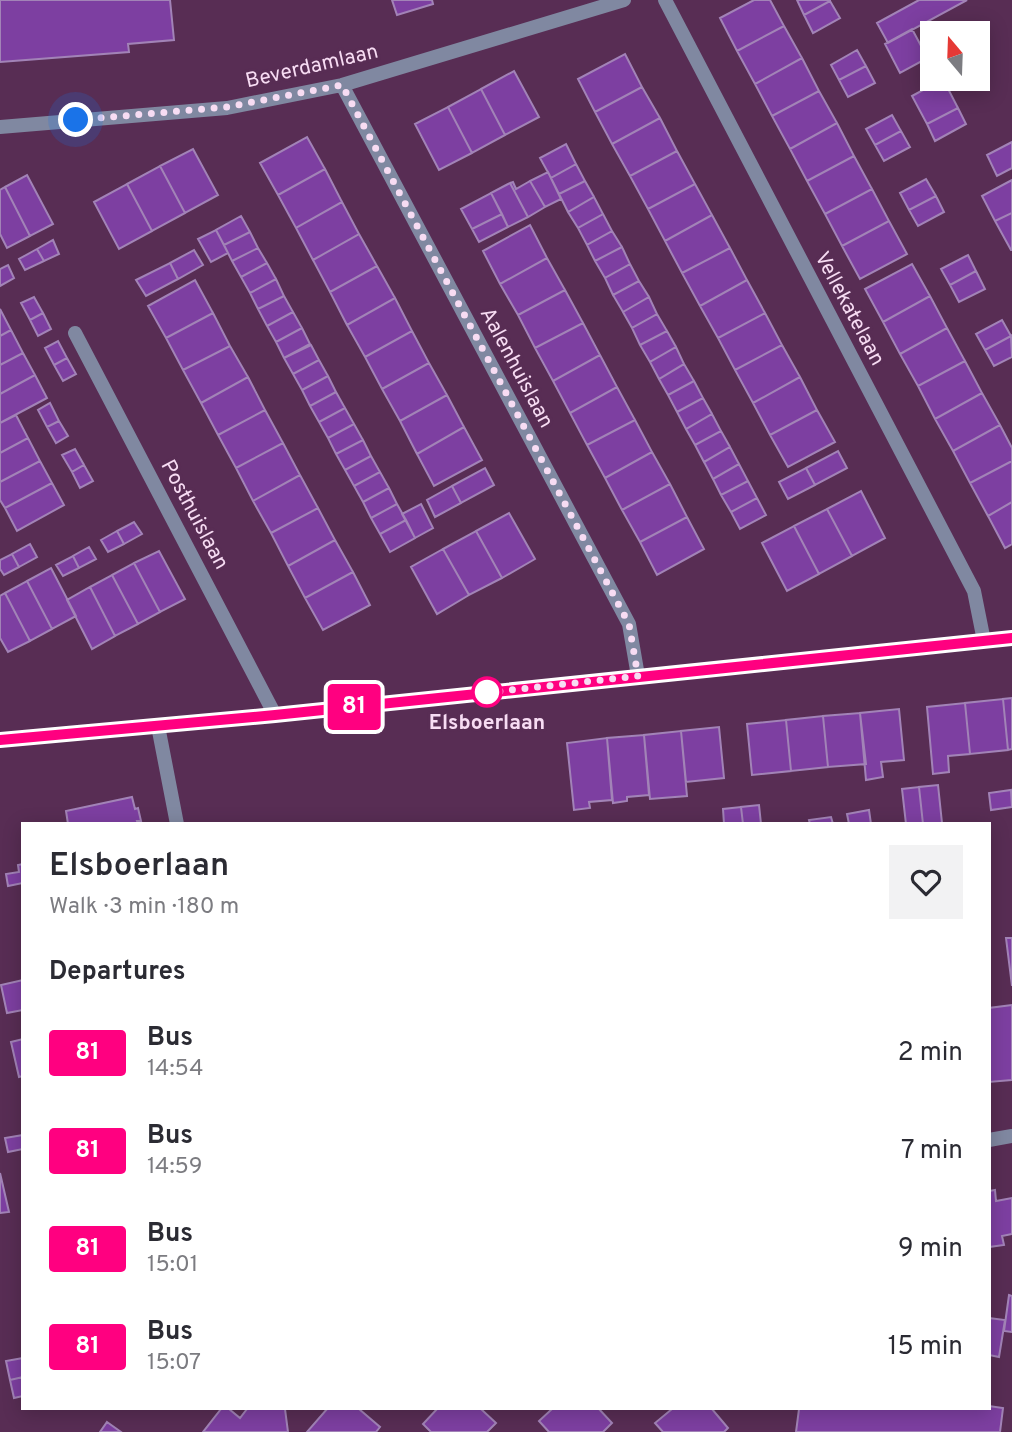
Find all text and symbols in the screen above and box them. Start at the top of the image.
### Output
north arrow [920,21,990,91]
map controls [920,21,990,91]
street label: Beverdamlaan [243,39,381,95]
your location [58,102,93,137]
street label: Vellekatelaan [808,247,890,371]
street label: Aalenhuislaan [473,303,559,433]
street label: Posthuislaan [154,455,234,575]
marker: Elsboerlaan [472,677,502,707]
line badge: 81 [322,684,386,730]
text: 81 [342,692,366,722]
place label: Elsboerlaan [429,710,545,737]
button: heart [889,845,963,919]
text: Elsboerlaan [49,846,229,888]
text: Walk · 3 min · 180 m [49,893,239,922]
text: Departures [49,956,186,989]
text: Bus [147,1022,193,1055]
text: 2 min [898,1037,963,1070]
text: 81 [75,1038,100,1068]
text: 14:54 [147,1055,204,1084]
text: Bus [147,1120,193,1153]
text: 7 min [901,1135,963,1168]
text: 81 [75,1136,100,1166]
text: 14:59 [147,1153,202,1182]
text: Bus [147,1218,193,1251]
text: 9 min [898,1233,963,1266]
text: 81 [75,1234,100,1264]
text: 15:01 [147,1251,198,1280]
text: Bus [147,1316,193,1349]
text: 15 min [888,1331,963,1364]
text: 81 [75,1332,100,1362]
text: 15:07 [147,1349,201,1378]

